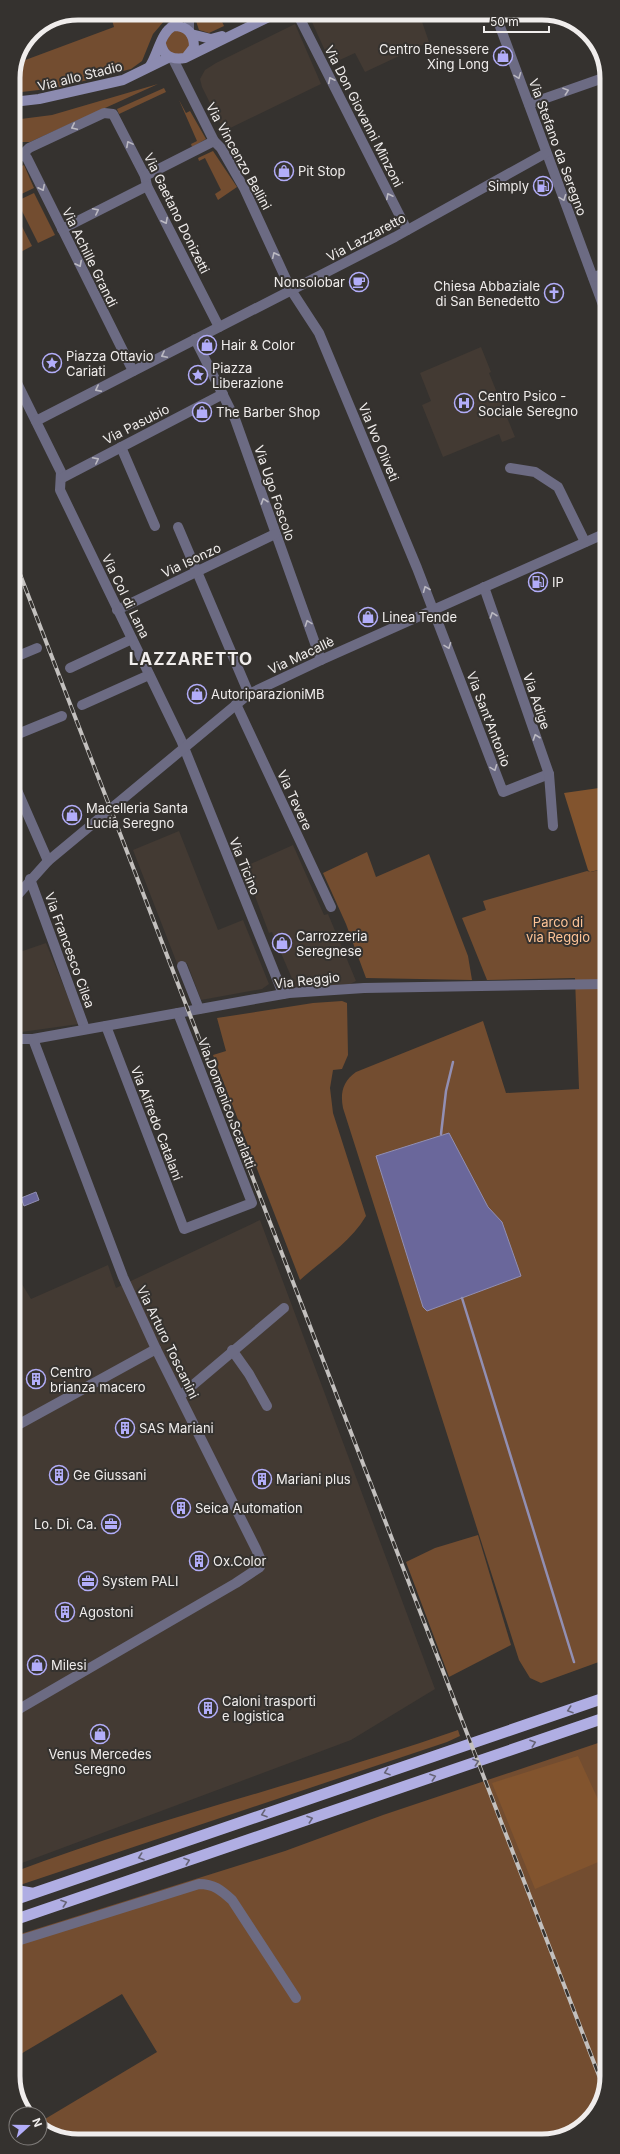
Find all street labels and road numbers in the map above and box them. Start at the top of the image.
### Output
street label: Via Don Giovanni Minzoni [321,42,407,190]
street label: Via allo Stadio [36,58,124,94]
street label: Via Stefano da Seregno [526,76,590,218]
street label: Via Vincenzo Bellini [203,99,275,213]
street label: Via Gaetano Donizetti [141,150,213,276]
street label: Via Achille Grandi [59,205,121,309]
street label: Via Lazzaretto [324,209,409,265]
street label: Via Pasubio [100,400,172,448]
street label: Via Ivo Oliveti [355,400,403,484]
street label: Via Ugo Foscolo [251,443,299,543]
street label: Via Isonzo [159,539,223,581]
street label: Via Col di Lana [99,551,153,641]
street label: Via Macallè [266,633,336,677]
street label: Via Sant'Antonio [463,669,515,769]
street label: Via Adige [520,671,554,731]
street label: Via Tevere [274,767,316,833]
street label: Via Ticino [226,835,264,897]
street label: Via Francesco Cilea [42,890,98,1010]
street label: Via Reggio [273,969,341,991]
street label: Via Domenico Scarlatti [195,1035,259,1171]
street label: Via Alfredo Catalani [128,1063,186,1183]
street label: Via Arturo Toscanini [134,1283,202,1401]

